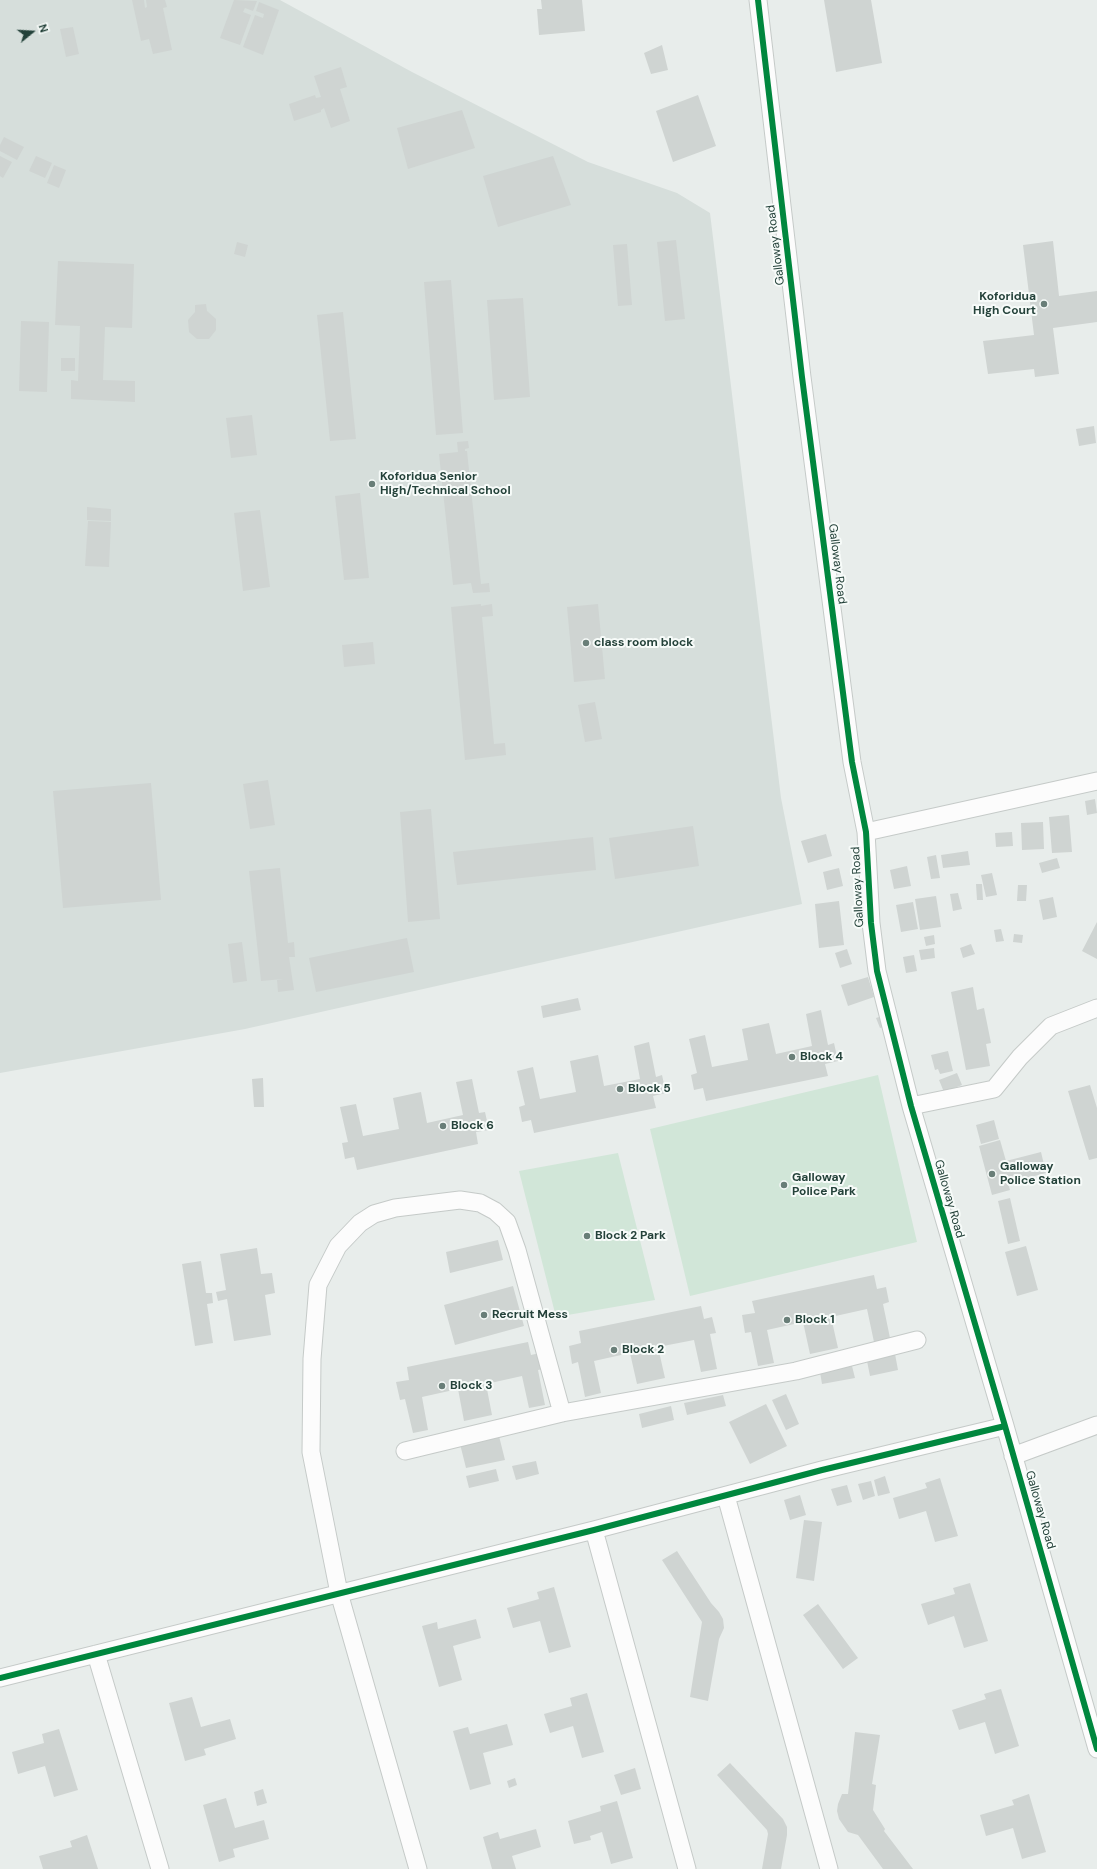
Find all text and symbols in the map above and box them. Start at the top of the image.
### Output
north arrow [12,12,52,52]
text: N [36,22,51,34]
street label: Galloway Road [764,204,788,286]
place label: Koforidua High Court [973,290,1036,318]
marker: Koforidua High Court [1039,299,1049,309]
place label: Koforidua Senior High/Technical School [380,470,511,498]
marker: Koforidua Senior High/Technical School [367,479,377,489]
street label: Galloway Road [825,523,849,605]
place label: class room block [594,636,693,650]
marker: class room block [581,638,591,648]
street label: Galloway Road [849,846,867,928]
place label: Block 4 [800,1050,843,1064]
marker: Block 4 [787,1052,797,1062]
place label: Block 5 [628,1082,671,1096]
marker: Block 5 [615,1084,625,1094]
place label: Block 6 [451,1119,494,1133]
marker: Block 6 [438,1121,448,1131]
street label: Galloway Road [931,1158,967,1240]
place label: Galloway Police Station [1000,1160,1081,1188]
marker: Galloway Police Station [987,1169,997,1179]
place label: Galloway Police Park [792,1171,856,1199]
marker: Galloway Police Park [779,1180,789,1190]
place label: Block 2 Park [595,1229,666,1243]
marker: Block 2 Park [582,1231,592,1241]
place label: Recruit Mess [492,1308,568,1322]
marker: Recruit Mess [479,1310,489,1320]
place label: Block 1 [795,1313,835,1327]
marker: Block 1 [782,1315,792,1325]
place label: Block 2 [622,1343,664,1357]
marker: Block 2 [609,1345,619,1355]
place label: Block 3 [450,1379,492,1393]
marker: Block 3 [437,1381,447,1391]
street label: Galloway Road [1022,1469,1058,1551]

